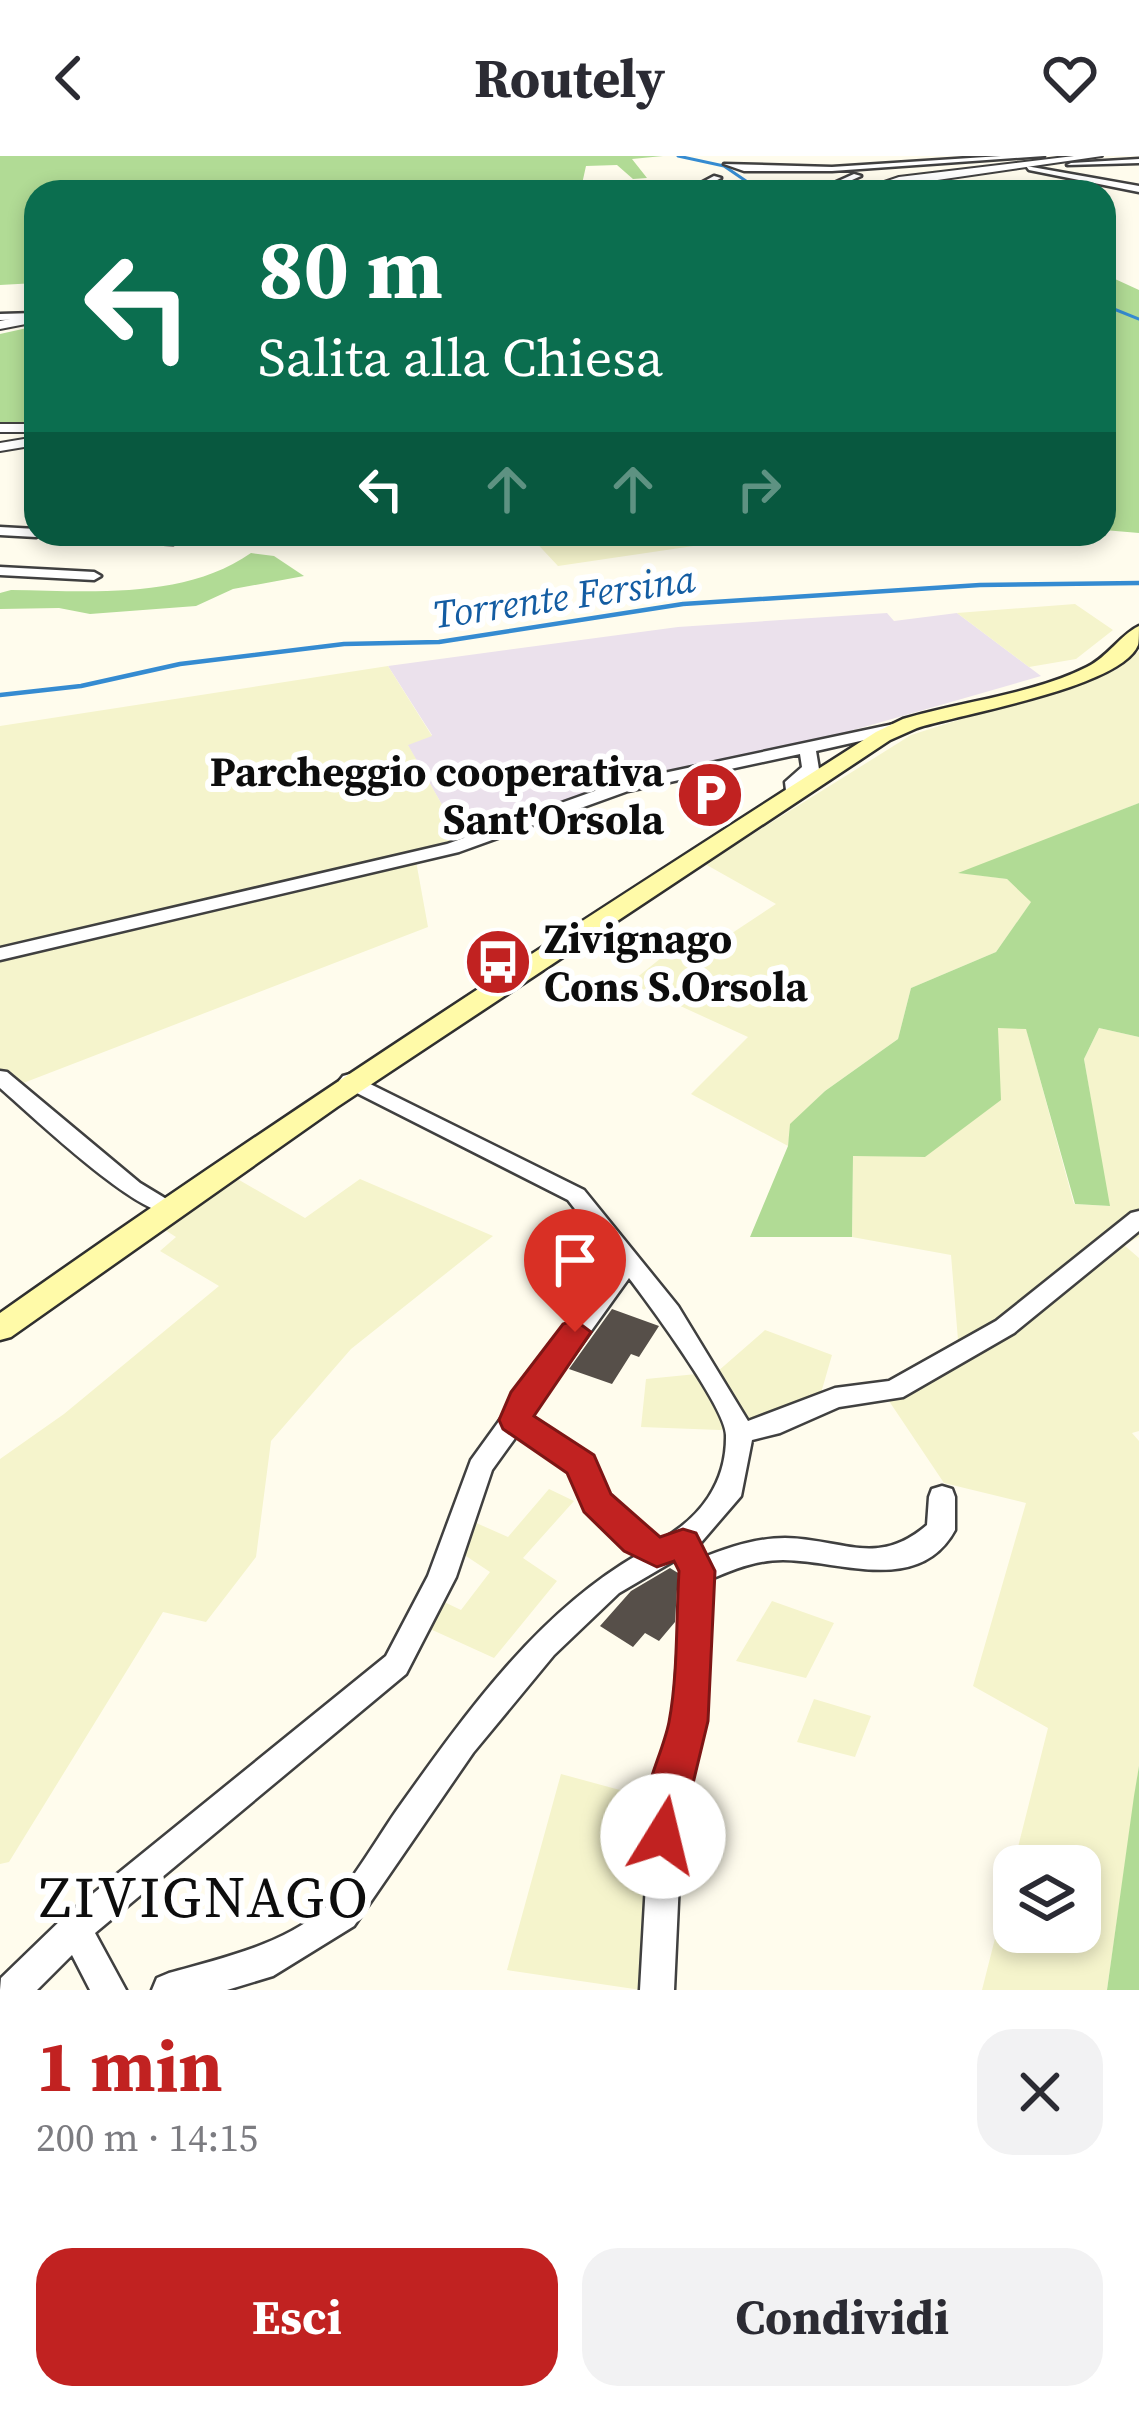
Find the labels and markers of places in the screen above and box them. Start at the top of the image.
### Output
place label: Parcheggio cooperativa Sant'Orsola [210,742,665,848]
parking icon: Parcheggio cooperativa Sant'Orsola [675,760,745,830]
place label: Zivignago Cons S.Orsola [544,909,808,1015]
bus stop icon: Zivignago Cons S.Orsola [463,927,533,997]
pin [524,1209,626,1332]

